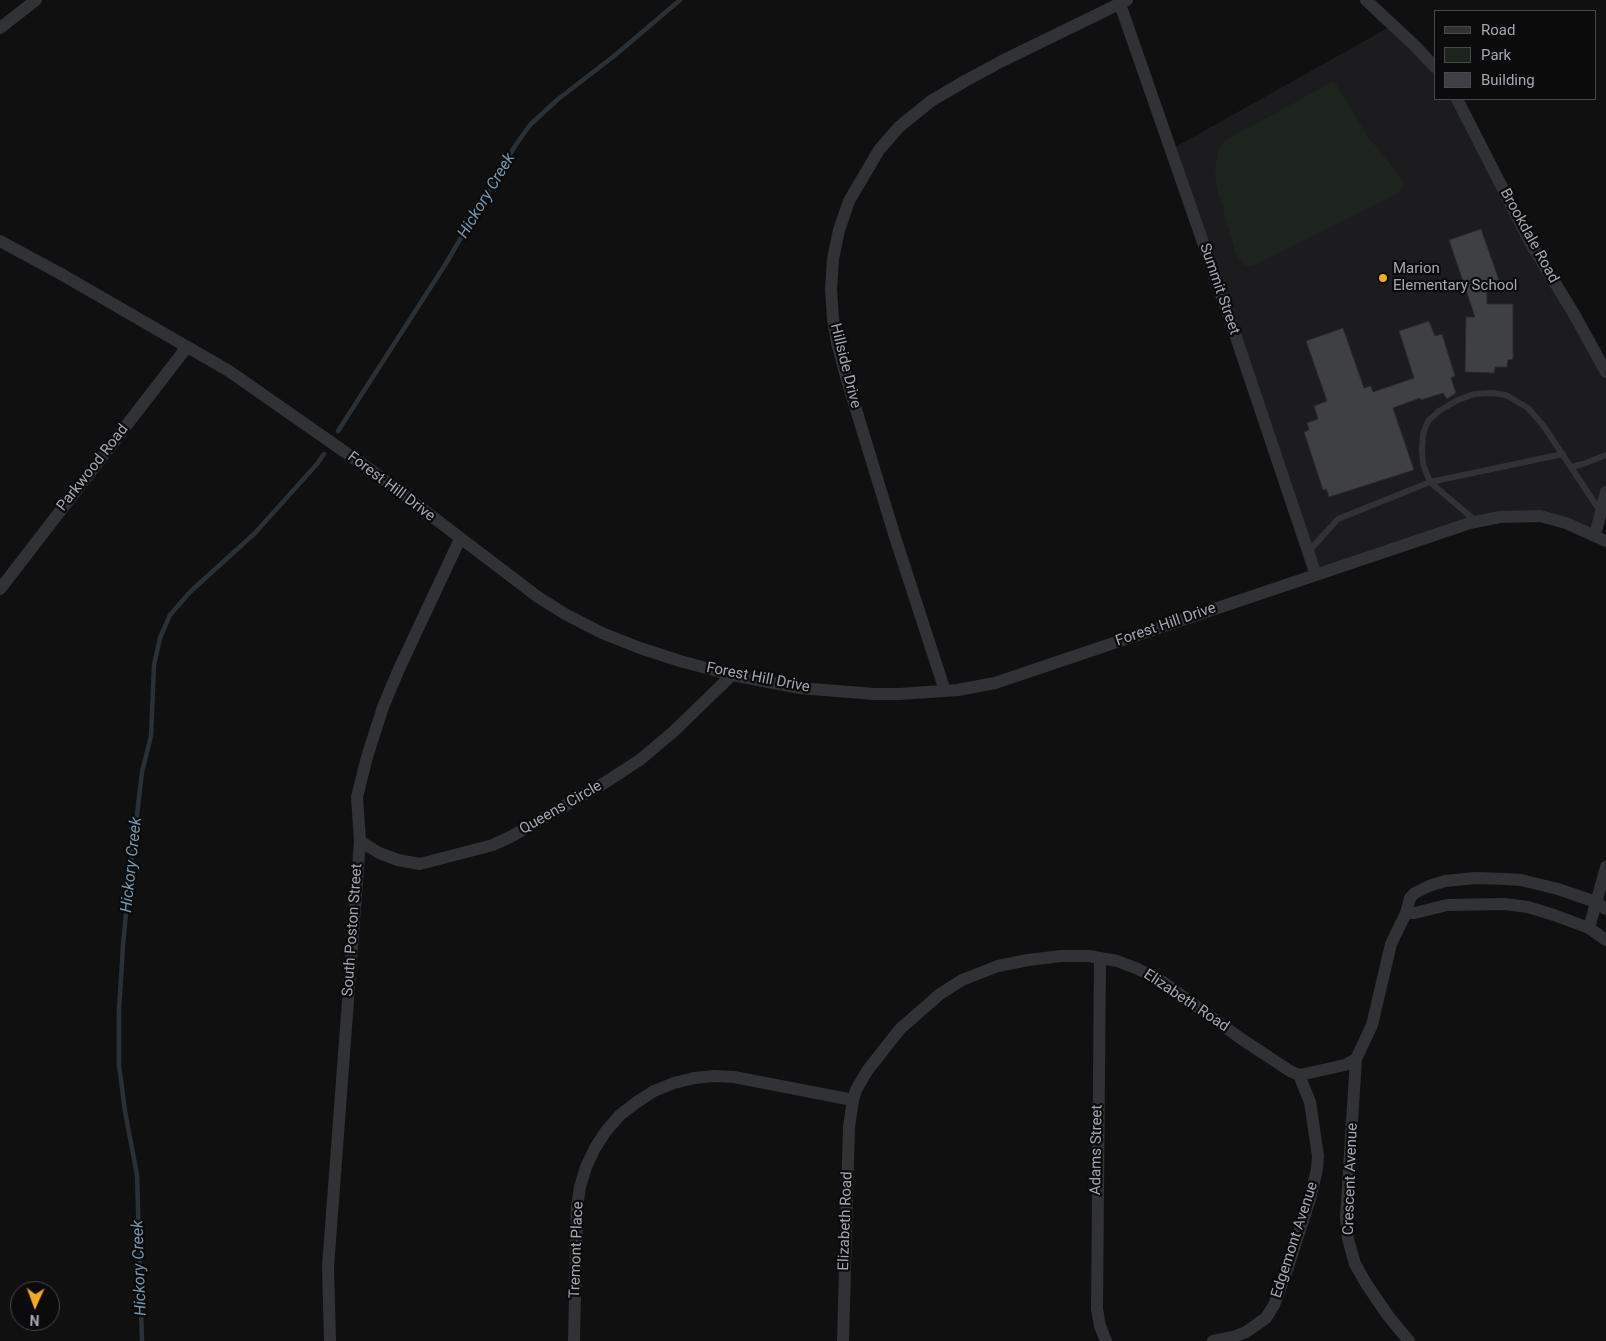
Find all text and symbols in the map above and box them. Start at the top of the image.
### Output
legend [1434,10,1596,100]
text: Road [1481,21,1515,39]
text: Park [1481,46,1511,64]
text: Building [1481,71,1535,89]
water label: Hickory Creek [454,150,520,242]
street label: Brookdale Road [1496,186,1562,286]
street label: Summit Street [1195,241,1243,337]
place label: Marion Elementary School [1393,260,1517,295]
marker: Marion Elementary School [1377,272,1389,284]
street label: Hillside Drive [826,322,864,410]
street label: Parkwood Road [54,421,132,515]
street label: Forest Hill Drive [344,448,438,526]
street label: Forest Hill Drive [1113,599,1219,651]
street label: Forest Hill Drive [705,659,811,697]
street label: Queens Circle [517,777,605,839]
water label: Hickory Creek [117,816,147,914]
street label: South Poston Street [339,863,367,997]
street label: Elizabeth Road [1140,966,1232,1036]
street label: Adams Street [1087,1105,1107,1195]
street label: Crescent Avenue [1340,1123,1362,1235]
street label: Elizabeth Road [835,1171,857,1271]
street label: Edgemont Avenue [1268,1180,1322,1300]
street label: Tremont Place [566,1201,588,1299]
water label: Hickory Creek [129,1220,151,1316]
north arrow [10,1281,60,1331]
text: N [29,1312,40,1328]

